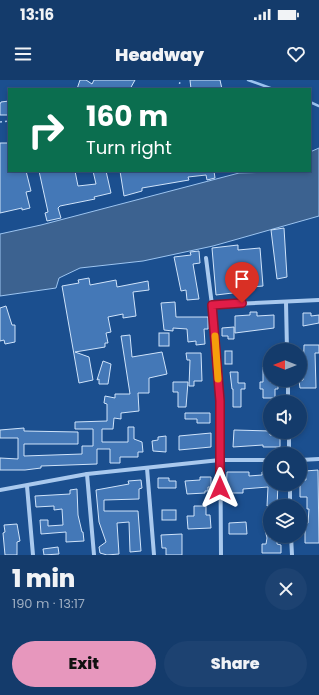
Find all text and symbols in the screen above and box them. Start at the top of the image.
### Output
text: 13:16 [20,4,54,25]
text: Headway [115,42,204,67]
icon: menu [12,43,34,65]
icon: heart [285,43,307,65]
text: 160 m [86,97,168,136]
icon: right [20,104,72,156]
text: Turn right [86,135,172,160]
pin [225,262,259,303]
icon: arrive [231,268,253,290]
north arrow [263,343,307,387]
map controls [263,343,307,543]
button: sound [263,395,307,439]
button: search [263,447,307,491]
position arrow [199,467,241,509]
button: layers [263,499,307,543]
text: 1 min [12,562,75,595]
button: close [265,568,307,610]
text: 190 m · 13:17 [12,594,85,613]
button: Exit [12,641,156,687]
button: Share [164,641,307,687]

